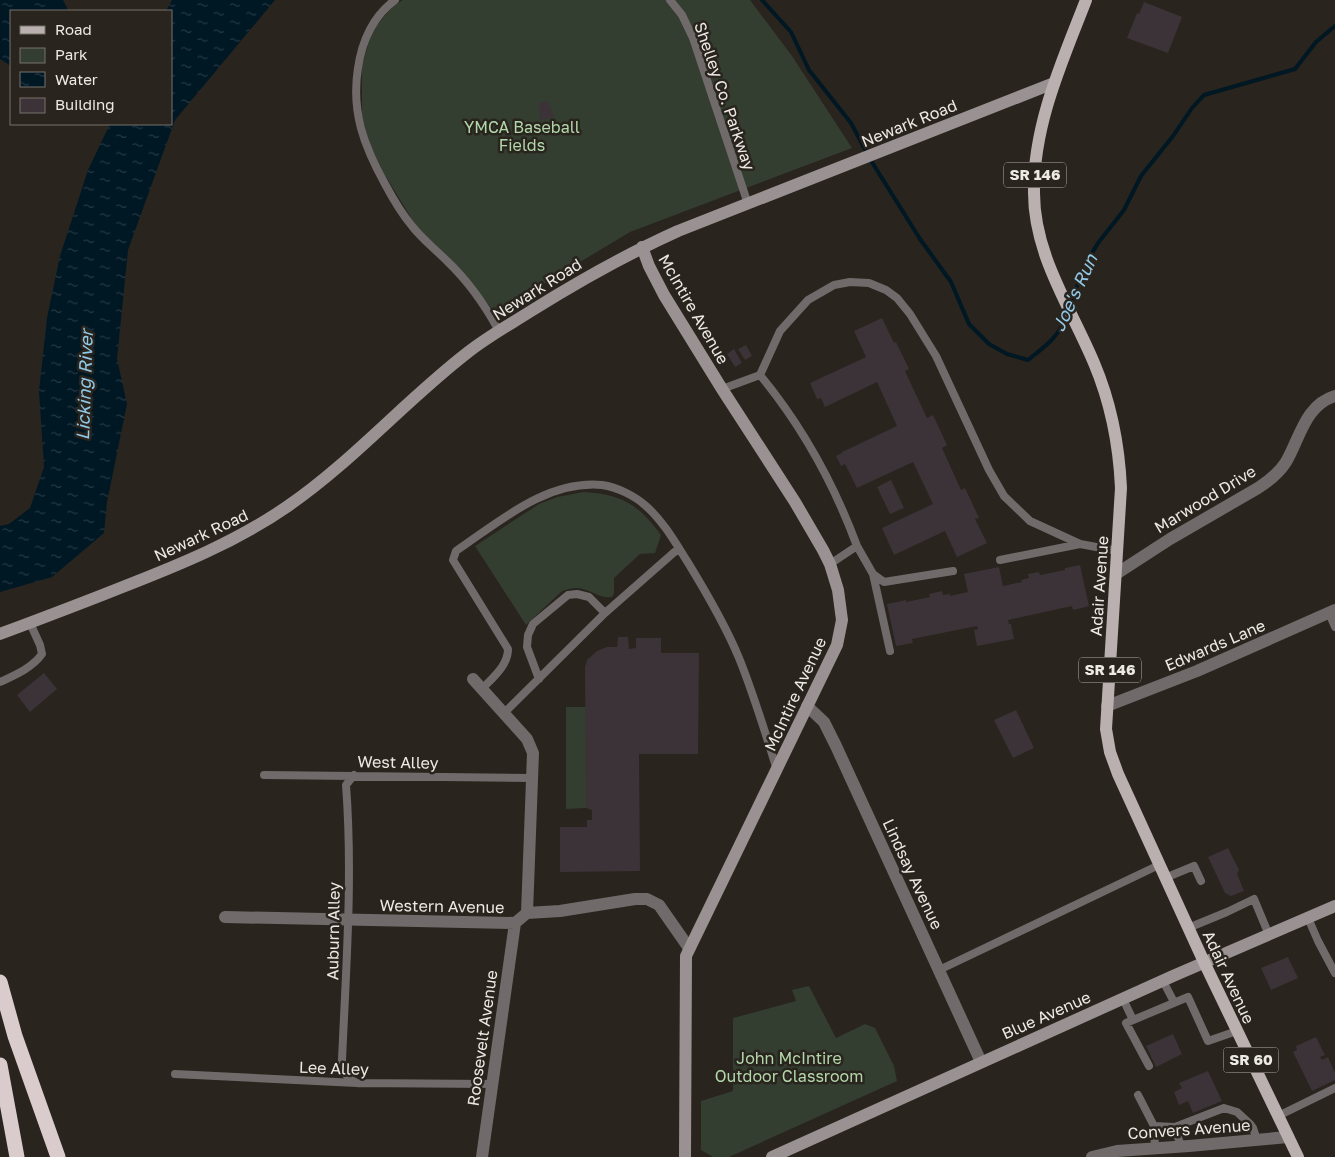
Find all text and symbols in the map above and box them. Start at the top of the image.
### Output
legend [10,10,172,125]
street label: Shelley Co. Parkway [690,19,760,173]
text: Road [55,20,92,38]
text: Park [55,45,88,63]
text: Water [55,70,98,88]
text: Building [55,95,115,113]
street label: Newark Road [858,95,960,151]
park label: YMCA Baseball Fields [464,117,580,155]
road number: SR 146 [1004,162,1066,188]
street label: McIntire Avenue [654,250,734,368]
water label: Joe's Run [1047,250,1102,335]
street label: Newark Road [489,254,585,324]
water label: Licking River [71,326,97,441]
street label: Marwood Drive [1151,461,1259,537]
street label: Newark Road [151,504,251,566]
street label: Adair Avenue [1086,535,1112,637]
street label: Edwards Lane [1162,615,1268,675]
street label: McIntire Avenue [760,634,830,754]
road number: SR 146 [1079,658,1141,682]
street label: West Alley [357,751,439,773]
street label: Lindsay Avenue [879,816,947,932]
street label: Auburn Alley [322,882,344,980]
street label: Western Avenue [379,895,505,917]
street label: Adair Avenue [1199,927,1259,1027]
street label: Roosevelt Avenue [463,969,501,1107]
street label: Blue Avenue [998,986,1094,1044]
park label: John McIntire Outdoor Classroom [715,1048,863,1086]
road number: SR 60 [1224,1048,1278,1072]
street label: Lee Alley [299,1057,369,1079]
street label: Convers Avenue [1127,1115,1251,1143]

